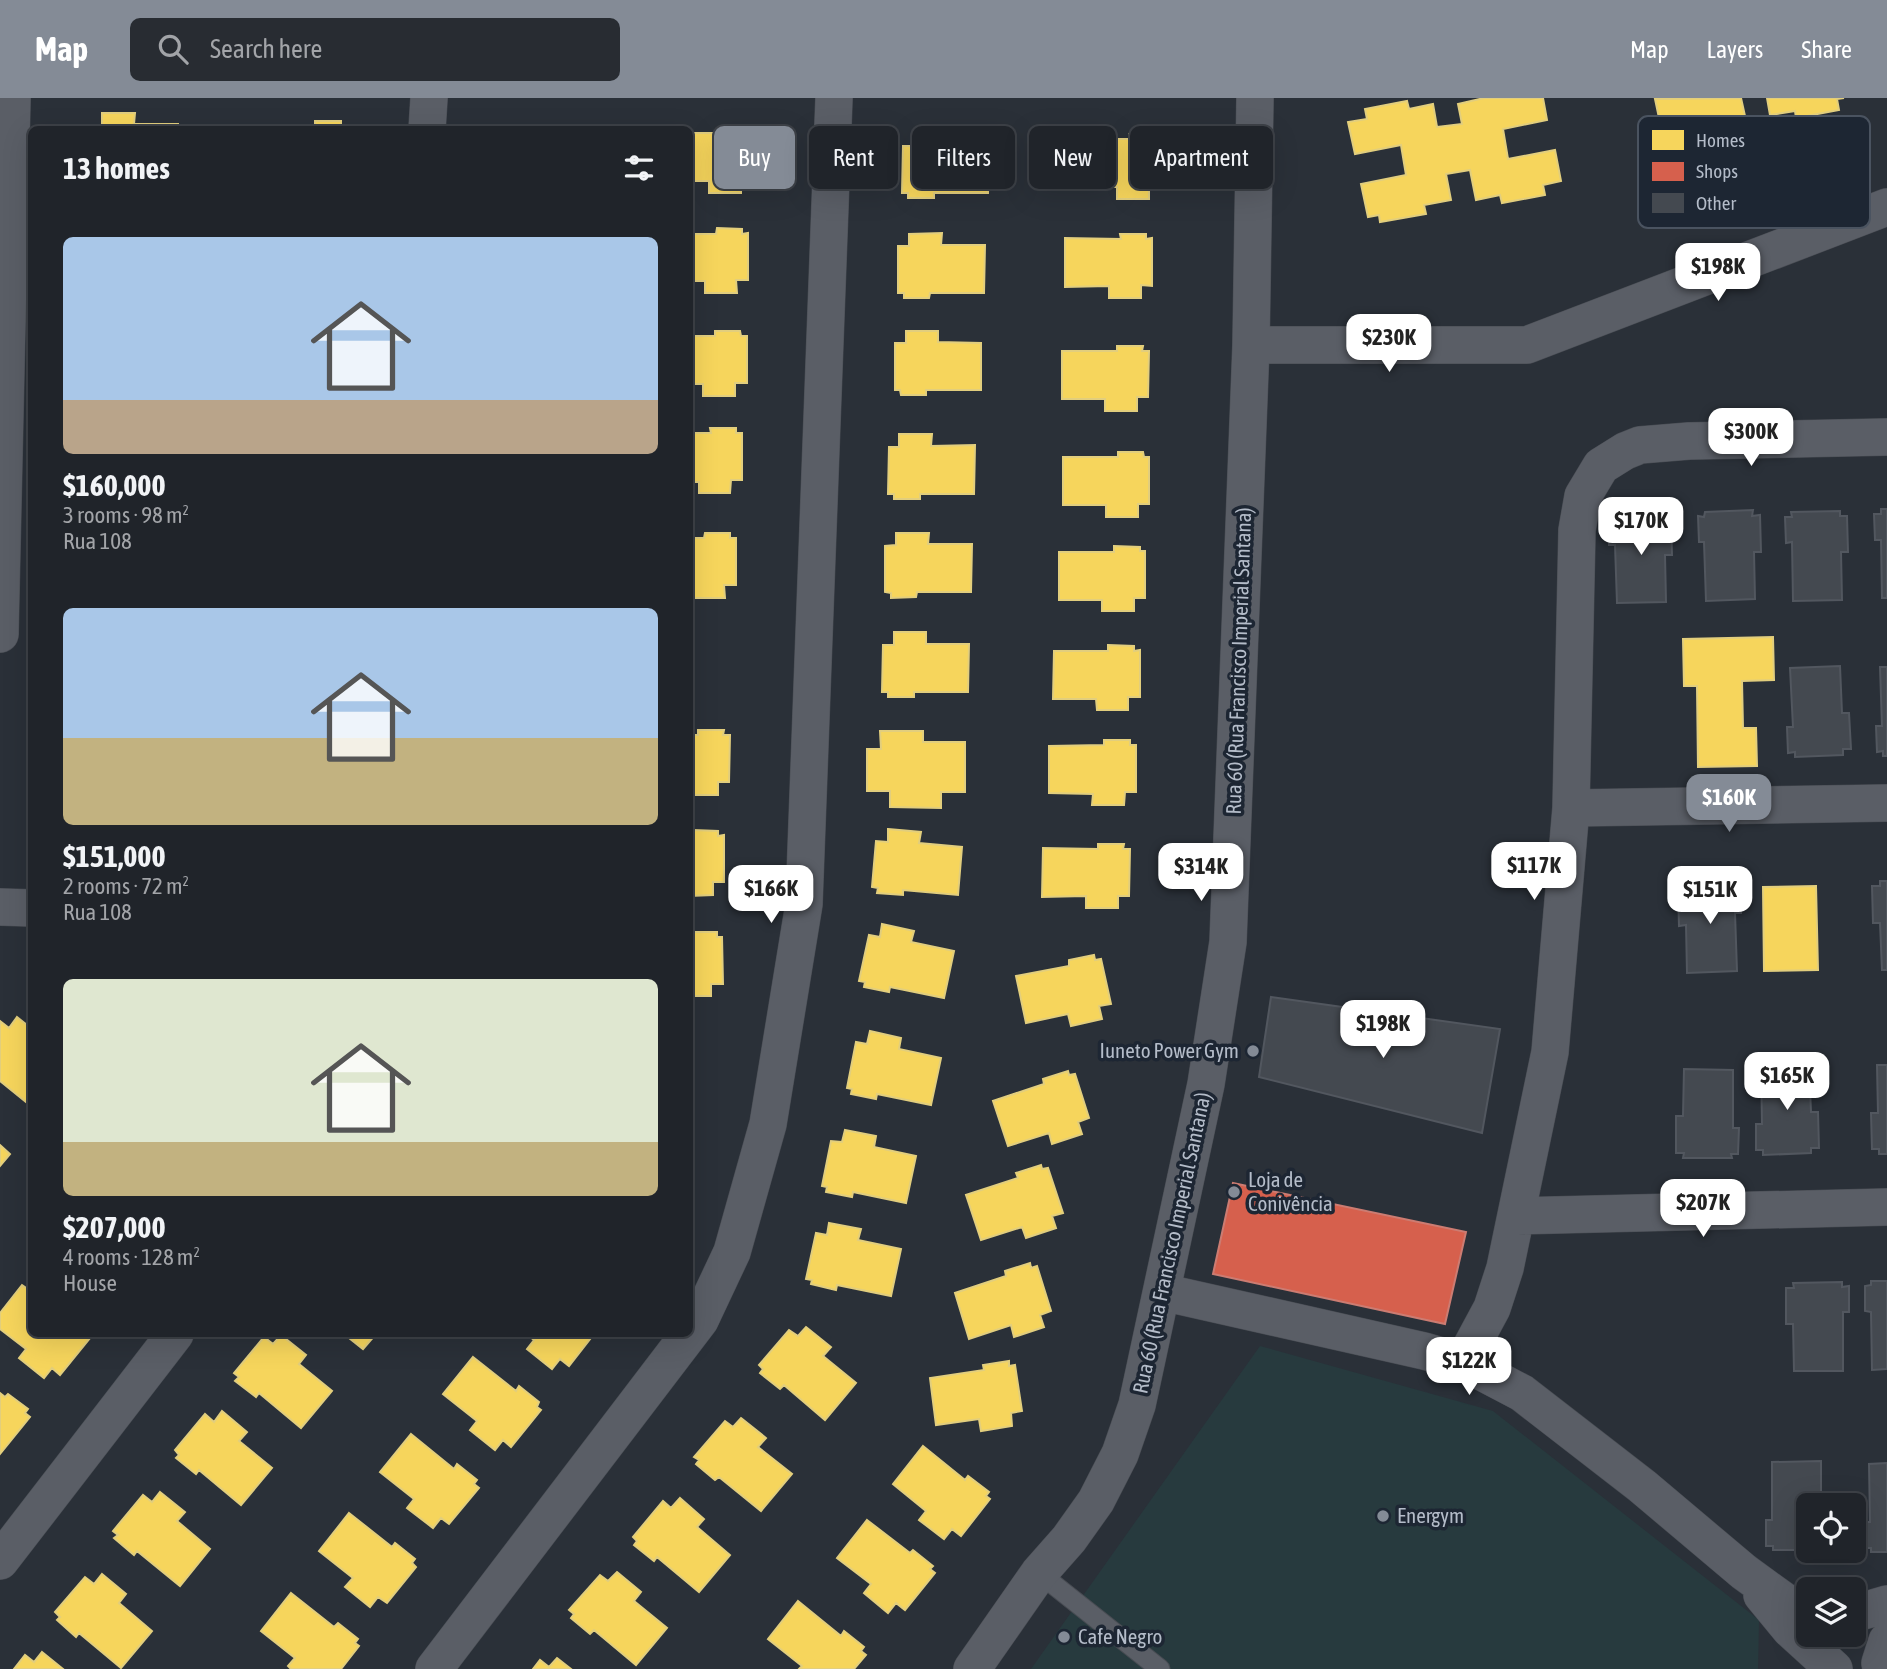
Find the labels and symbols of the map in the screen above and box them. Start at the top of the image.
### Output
legend [1638,116,1870,228]
text: Homes [1696,129,1745,151]
text: Shops [1696,160,1738,182]
text: Other [1696,192,1736,214]
pin: $198K [1669,244,1767,303]
pin: $230K [1340,314,1438,374]
pin: $300K [1702,408,1800,468]
pin: $170K [1592,498,1690,557]
street label: Rua 60 (Rua Francisco Imperial Santana) [1221,507,1255,815]
pin: $160K [1680,774,1778,834]
pin: $117K [1485,842,1583,902]
pin: $314K [1152,844,1250,903]
pin: $166K [722,866,820,925]
pin: $151K [1661,866,1759,926]
pin: $198K [1334,1000,1432,1060]
place label: Iuneto Power Gym [1100,1038,1239,1062]
marker: Iuneto Power Gym [1245,1043,1261,1059]
pin: $165K [1738,1052,1836,1112]
street label: Rua 60 (Rua Francisco Imperial Santana) [1127,1090,1215,1396]
place label: Loja de Conivência [1248,1167,1333,1215]
pin: $207K [1654,1180,1752,1239]
marker: Loja de Conivência [1226,1184,1242,1200]
pin: $122K [1420,1338,1518,1397]
place label: Energym [1397,1503,1464,1527]
marker: Energym [1375,1508,1391,1524]
place label: Cafe Negro [1078,1624,1162,1648]
marker: Cafe Negro [1056,1629,1072,1645]

